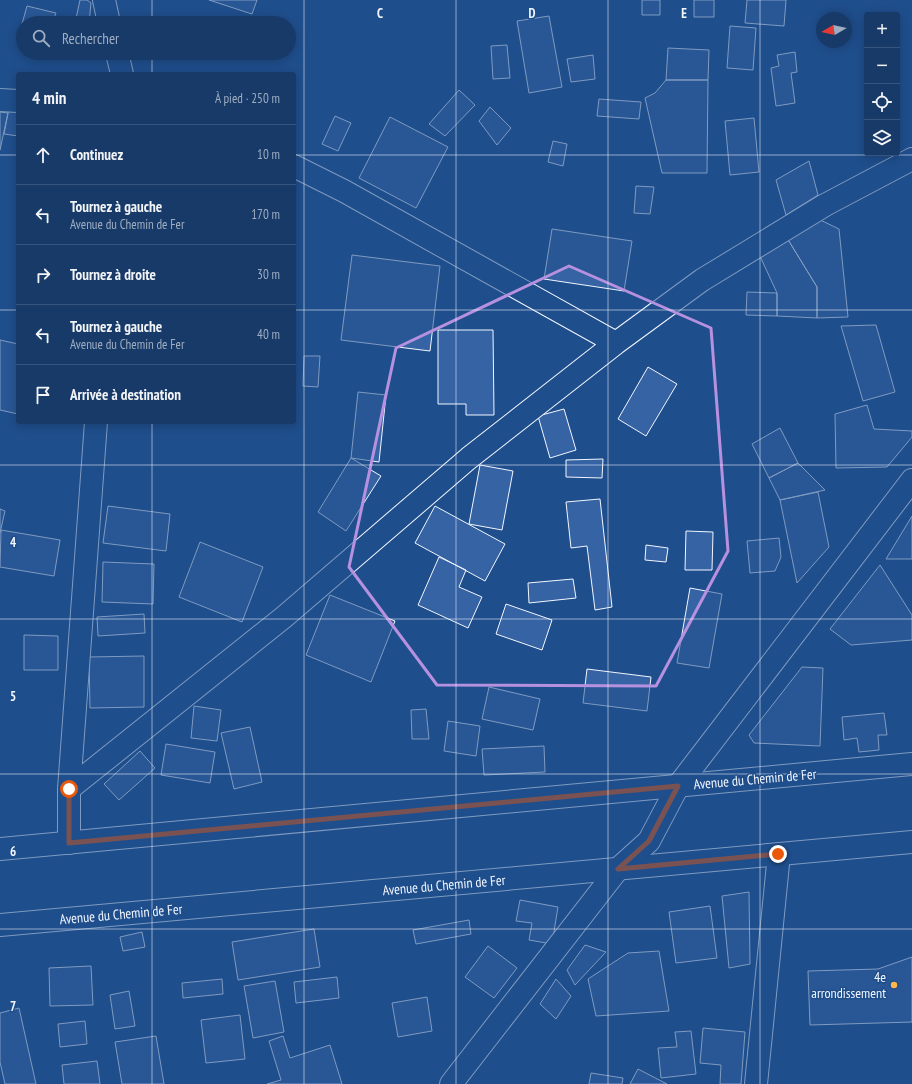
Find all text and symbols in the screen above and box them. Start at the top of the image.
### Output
text: C [377,5,383,22]
text: D [529,5,536,22]
text: E [681,5,687,22]
north arrow [816,12,852,48]
map controls [864,12,900,156]
button: + [864,12,900,48]
search box [16,16,296,60]
icon: search [30,27,52,49]
text: Rechercher [62,29,119,48]
button: − [864,48,900,84]
button: locate [864,84,900,120]
text: 4 min [32,87,66,109]
text: À pied · 250 m [215,90,280,107]
button: layers [864,120,900,156]
icon: ahead [32,144,54,166]
text: Continuez [70,145,123,164]
text: 10 m [257,146,280,163]
text: Tournez à gauche [70,197,162,216]
icon: left [32,204,54,226]
text: 170 m [251,206,280,223]
text: Avenue du Chemin de Fer [70,216,185,233]
icon: right [32,264,54,286]
text: Tournez à droite [70,265,156,284]
text: 30 m [257,266,280,283]
text: Tournez à gauche [70,317,162,336]
icon: left [32,324,54,346]
text: 40 m [257,326,280,343]
text: Avenue du Chemin de Fer [70,336,185,353]
icon: arrive [32,384,54,406]
text: Arrivée à destination [70,385,181,404]
text: 4 [10,534,17,551]
text: 5 [10,688,16,705]
street label: Avenue du Chemin de Fer [693,765,817,793]
route start [60,780,78,798]
text: 6 [10,843,16,860]
route end [769,845,787,863]
street label: Avenue du Chemin de Fer [382,871,506,899]
street label: Avenue du Chemin de Fer [59,900,183,928]
place label: 4e arrondissement [811,968,886,1002]
marker: 4e arrondissement [889,980,899,990]
text: 7 [10,998,16,1015]

